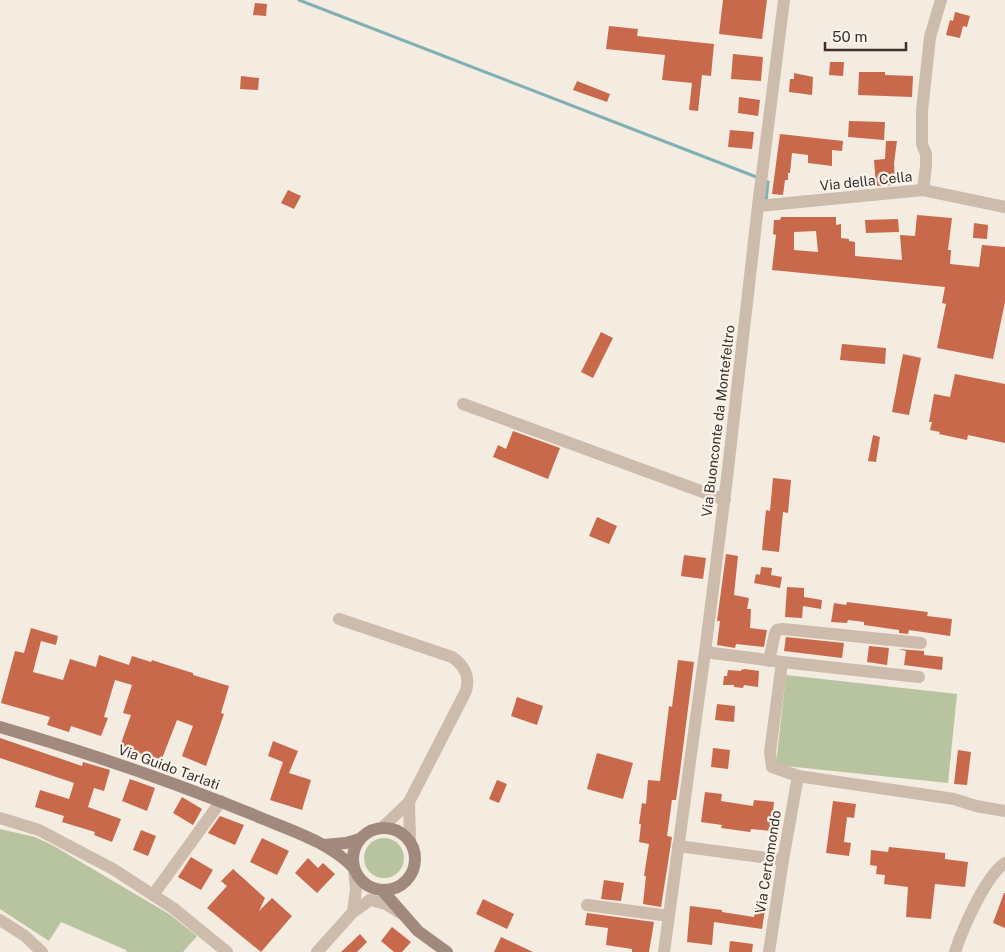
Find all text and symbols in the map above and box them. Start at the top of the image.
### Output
scale bar [825,20,906,52]
text: 50 m [832,28,867,45]
street label: Via della Cella [819,168,913,194]
street label: Via Buonconte da Montefeltro [698,324,738,518]
street label: Via Guido Tarlati [116,741,222,793]
street label: Via Certomondo [752,809,784,915]

